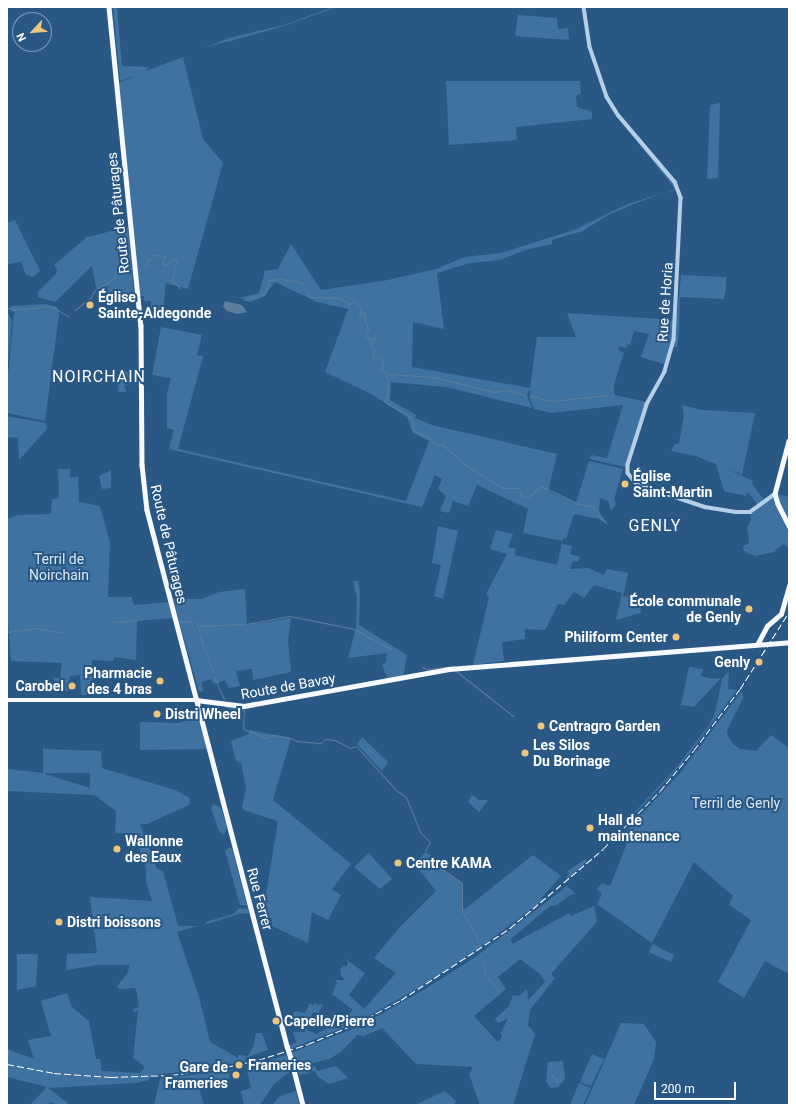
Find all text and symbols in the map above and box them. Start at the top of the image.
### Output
north arrow [12,12,52,52]
text: N [14,31,29,43]
street label: Route de Pâturages [103,152,133,274]
street label: Rue de Horia [654,262,676,342]
place label: Église Sainte-Aldegonde [98,289,211,322]
marker: Église Sainte-Aldegonde [85,300,95,310]
district label: NOIRCHAIN [52,367,146,387]
place label: Église Saint-Martin [633,468,712,500]
marker: Église Saint-Martin [620,479,630,489]
street label: Route de Pâturages [147,483,191,605]
district label: GENLY [629,516,681,536]
park label: Terril de Noirchain [29,551,89,584]
place label: École communale de Genly [629,593,741,626]
marker: École communale de Genly [744,604,754,614]
place label: Philiform Center [564,629,668,645]
marker: Philiform Center [671,632,681,642]
place label: Genly [714,654,750,670]
marker: Genly [753,656,765,668]
place label: Pharmacie des 4 bras [84,665,152,698]
street label: Route de Bavay [239,669,337,703]
marker: Pharmacie des 4 bras [155,676,165,686]
place label: Carobel [15,678,64,694]
marker: Carobel [67,681,77,691]
place label: Distri Wheel [165,706,241,722]
marker: Distri Wheel [152,709,162,719]
place label: Centragro Garden [549,718,660,734]
marker: Centragro Garden [536,721,546,731]
place label: Les Silos Du Borinage [533,737,610,770]
marker: Les Silos Du Borinage [520,748,530,758]
park label: Terril de Genly [692,795,780,811]
place label: Hall de maintenance [598,812,680,844]
marker: Hall de maintenance [585,823,595,833]
place label: Wallonne des Eaux [125,833,183,866]
marker: Wallonne des Eaux [112,844,122,854]
place label: Centre KAMA [406,855,491,871]
marker: Centre KAMA [393,858,403,868]
street label: Rue Ferrer [244,866,276,932]
place label: Distri boissons [67,914,161,930]
marker: Distri boissons [54,917,64,927]
place label: Capelle/Pierre [284,1013,374,1029]
marker: Capelle/Pierre [271,1016,281,1026]
place label: Frameries [248,1057,311,1073]
place label: Gare de Frameries [165,1059,228,1092]
marker: Frameries [233,1059,245,1071]
marker: Gare de Frameries [231,1070,241,1080]
scale bar [656,1074,738,1100]
text: 200 m [661,1082,695,1096]

